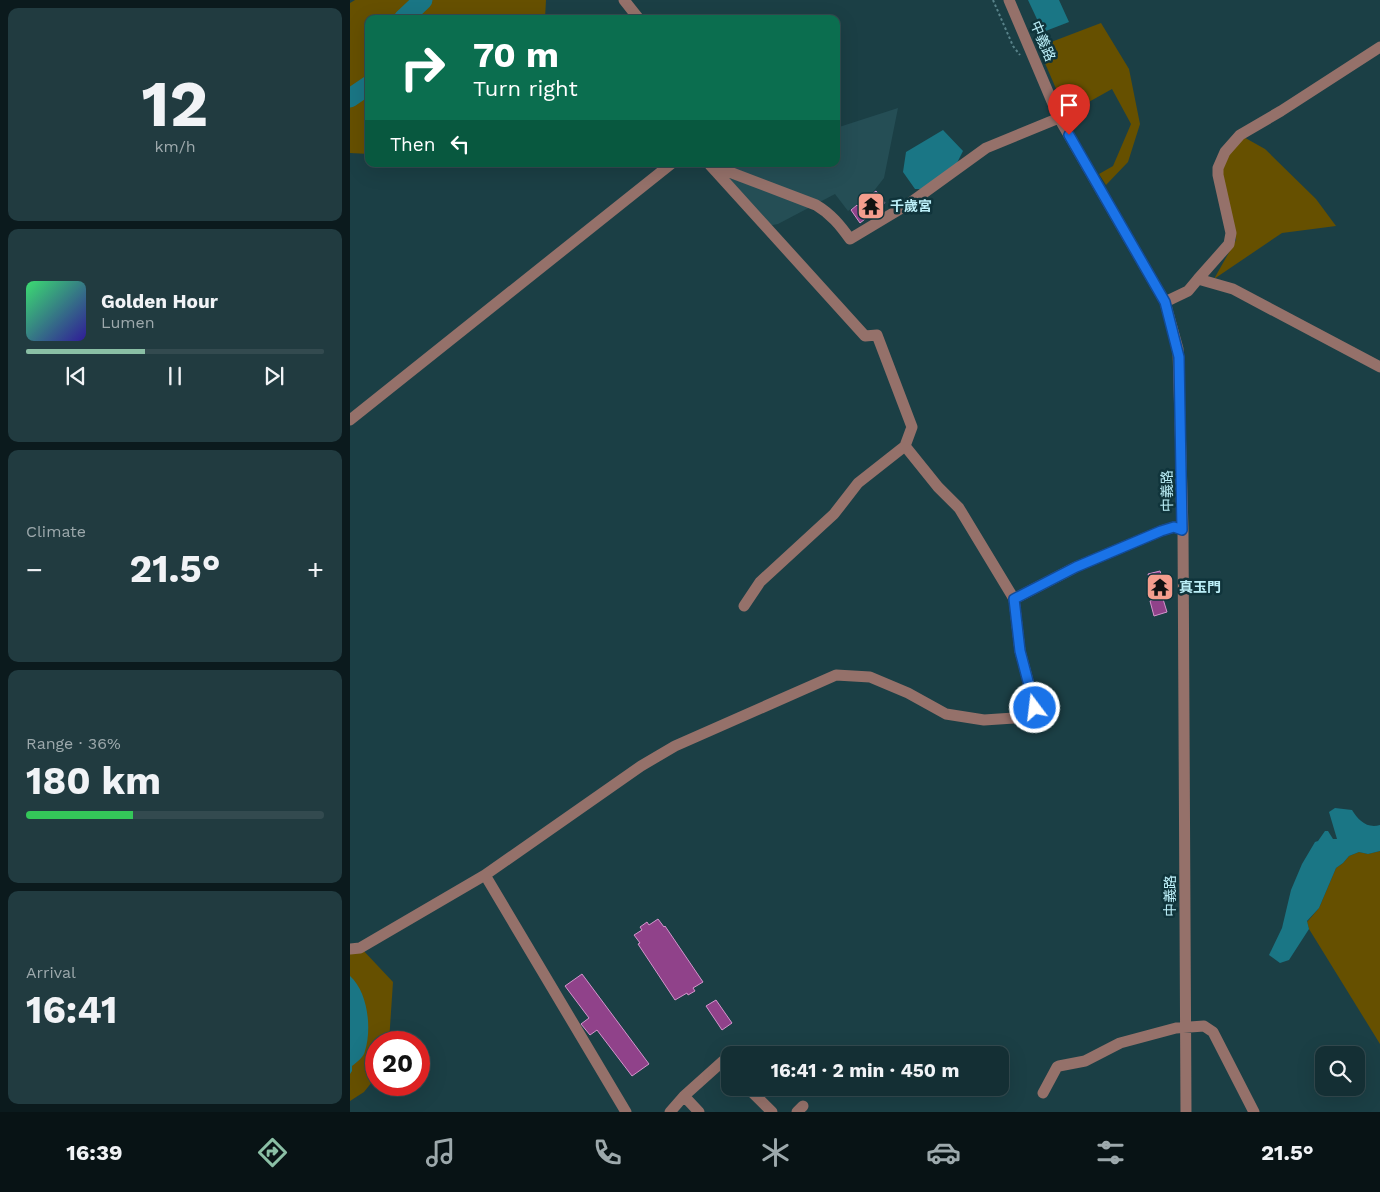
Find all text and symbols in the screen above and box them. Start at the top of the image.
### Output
street label: 中義路 [1027,19,1059,63]
text: 70 m [473,34,559,76]
icon: right [390,35,455,100]
text: 12 [142,66,208,142]
text: Turn right [473,76,578,101]
pin [1048,84,1090,135]
icon: arrive [1055,91,1083,119]
icon: left [446,130,474,158]
text: Then [390,133,436,156]
text: km/h [154,137,196,156]
temple icon: 千歲宮 [856,191,886,221]
place label: 千歲宮 [890,198,932,214]
text: Golden Hour [101,290,218,313]
text: Lumen [101,313,155,332]
icon: previous [62,362,90,390]
icon: pause [161,362,189,390]
icon: next [260,362,288,390]
street label: 中義路 [1159,470,1175,512]
text: Climate [26,522,86,541]
text: 21.5° [129,547,221,591]
text: − [26,553,43,586]
text: + [307,553,324,586]
temple icon: 真玉門 [1145,572,1175,602]
place label: 真玉門 [1179,579,1221,595]
position arrow [1008,681,1060,733]
text: Range · 36% [26,734,121,753]
text: 180 km [26,759,161,803]
street label: 中義路 [1162,875,1178,917]
text: Arrival [26,963,76,982]
text: 16:41 [26,988,117,1032]
speed limit sign: 20 [365,1031,430,1096]
map controls [1315,1046,1365,1096]
button: search [1315,1046,1365,1096]
text: 16:41 · 2 min · 450 m [771,1059,959,1082]
icon: directions [255,1135,290,1170]
icon: music [423,1135,458,1170]
icon: phone [590,1135,625,1170]
icon: climate [758,1135,793,1170]
icon: car [926,1135,961,1170]
icon: filters [1093,1135,1128,1170]
text: 16:39 [66,1140,123,1165]
text: 21.5° [1261,1140,1314,1165]

